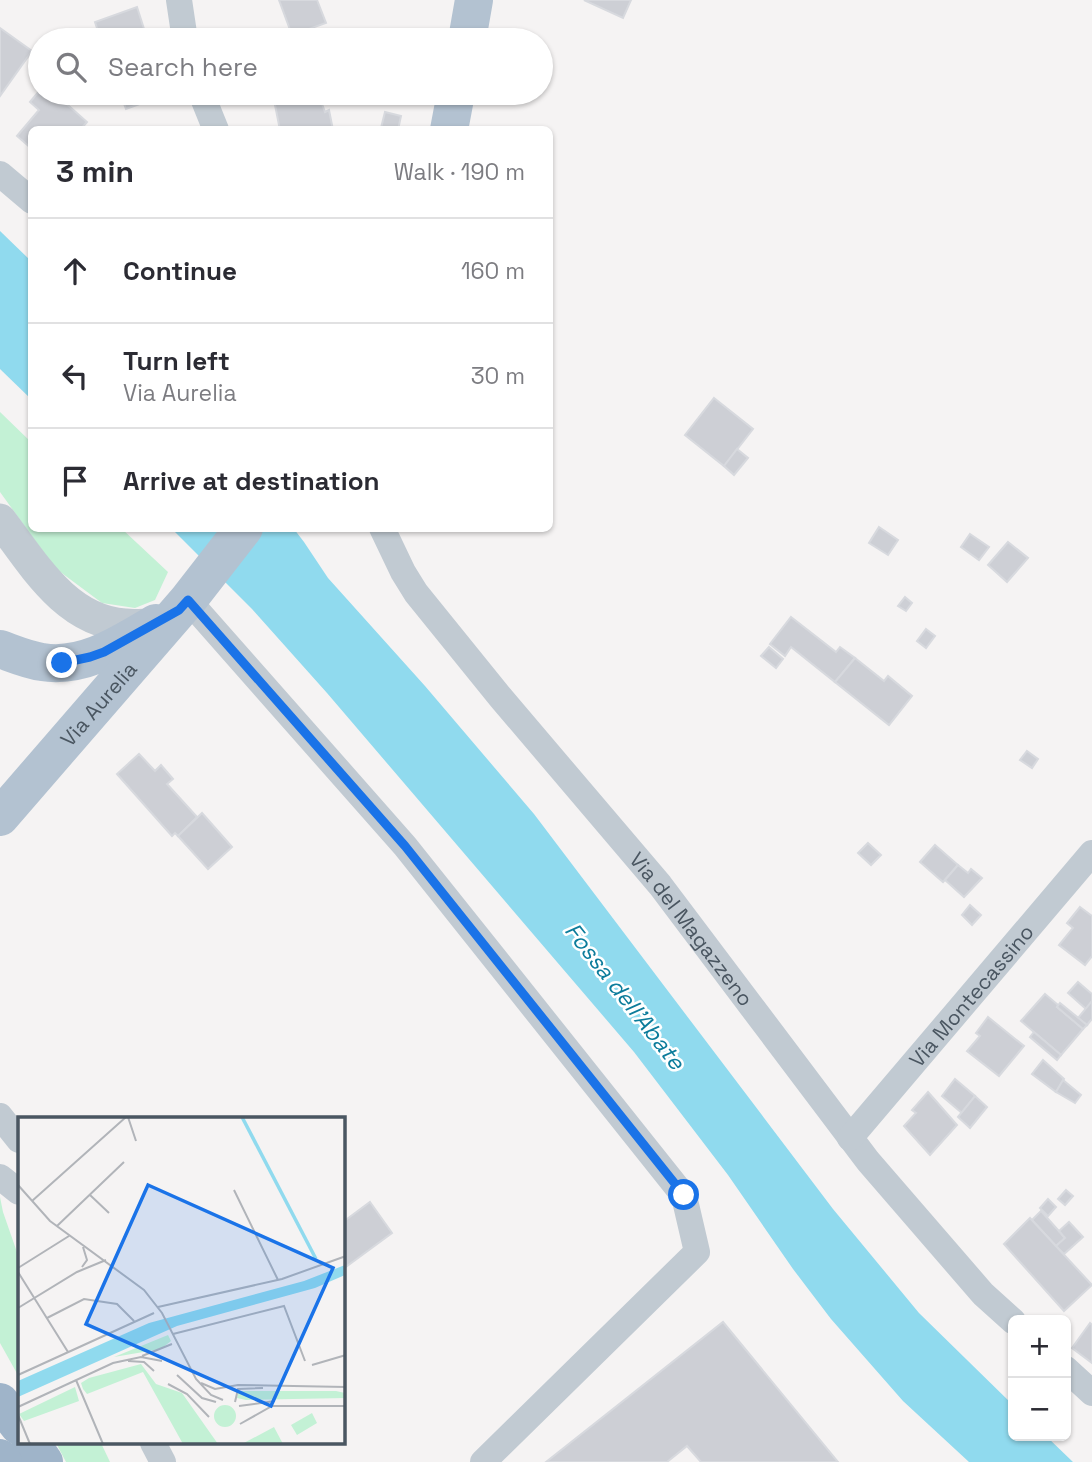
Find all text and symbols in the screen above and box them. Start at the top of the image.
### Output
search box [28,28,553,105]
icon: search [52,48,90,86]
text: Search here [108,50,258,84]
text: 3 min [56,152,134,191]
text: Walk · 190 m [394,157,525,187]
icon: ahead [56,252,94,290]
text: Continue [123,254,237,288]
text: 160 m [461,256,525,286]
text: Turn left [123,344,230,378]
icon: left [56,357,94,395]
text: 30 m [471,361,525,391]
text: Via Aurelia [123,378,237,408]
icon: arrive [56,462,94,500]
text: Arrive at destination [123,464,380,498]
route end [46,647,77,678]
street label: Via Aurelia [54,656,142,752]
street label: Via del Magazzeno [624,846,760,1011]
water label: Fossa dell'Abate [558,916,693,1077]
street label: Via Montecassino [903,919,1039,1072]
inset map [18,1117,345,1444]
route start [668,1179,699,1210]
map controls [1008,1315,1071,1441]
button: + [1008,1315,1071,1378]
button: − [1008,1378,1071,1441]

